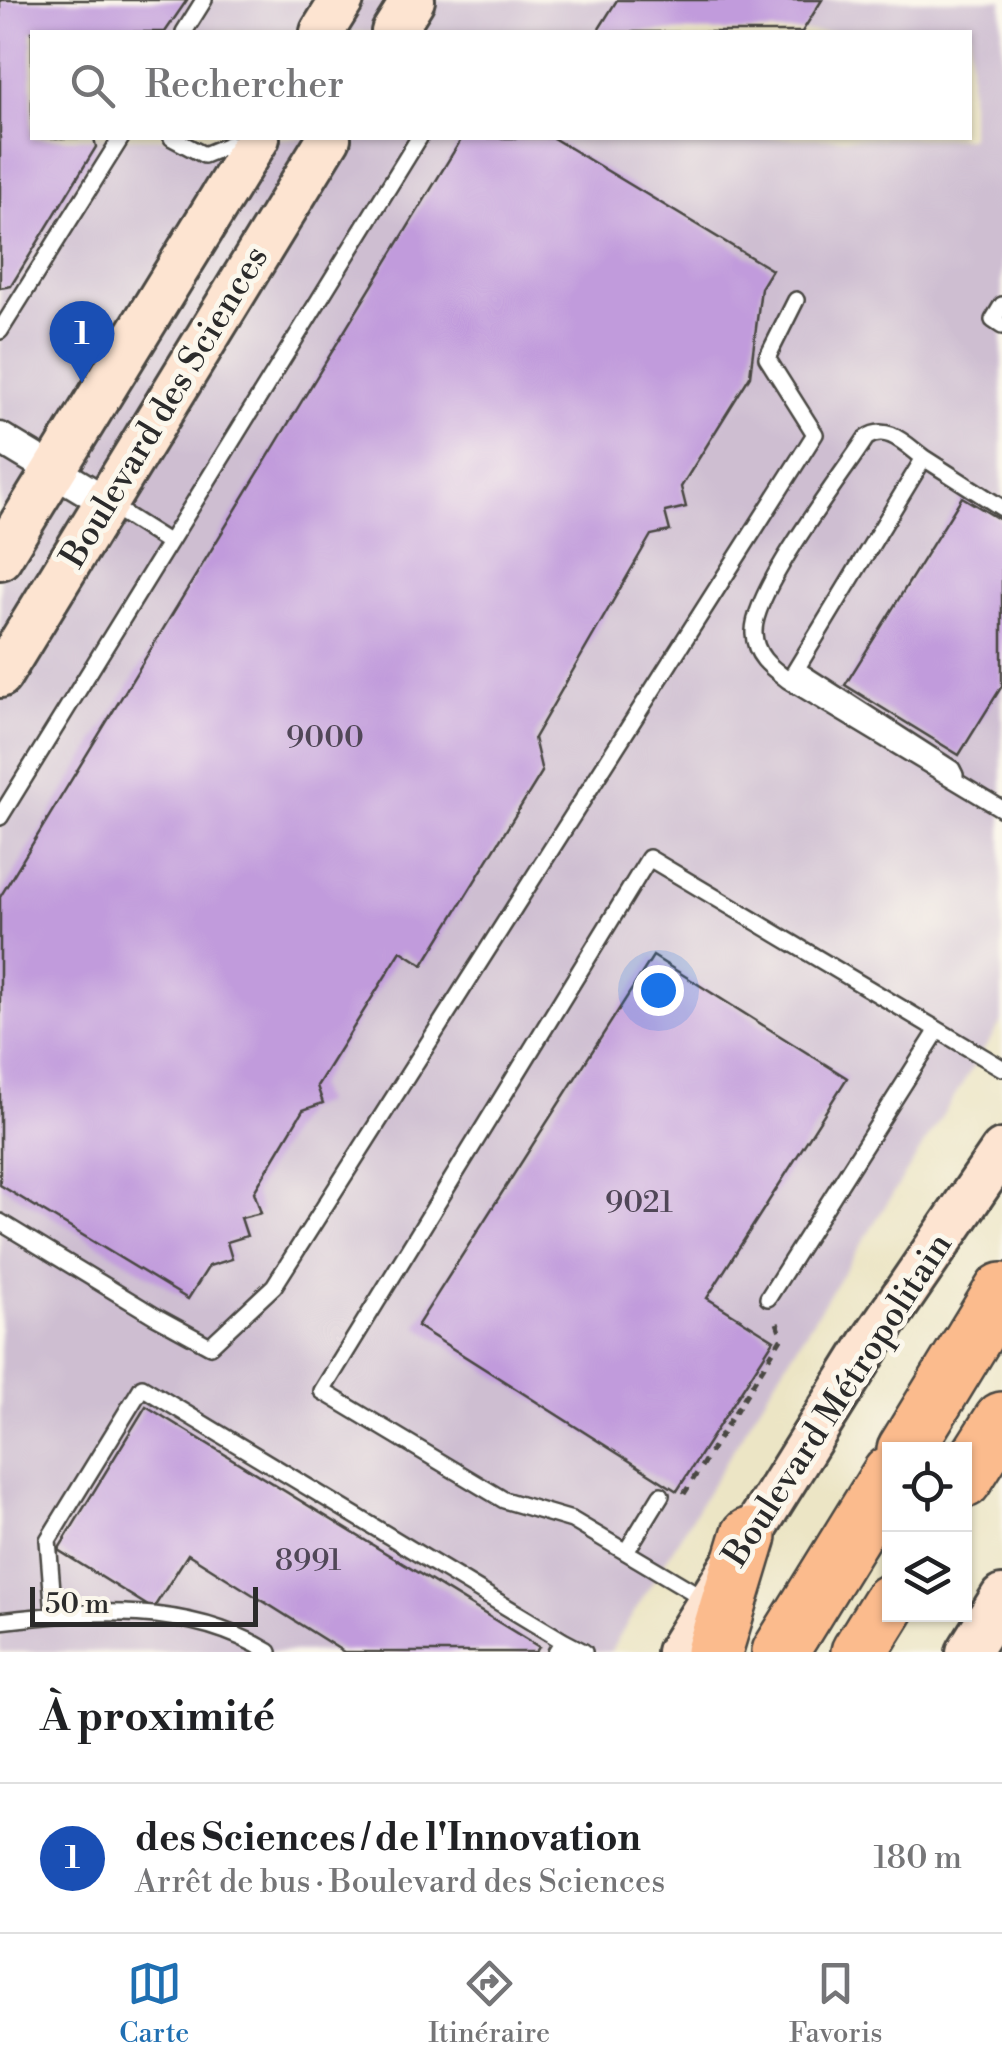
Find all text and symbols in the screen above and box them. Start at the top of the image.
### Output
search box [30,30,972,140]
icon: search [65,58,120,113]
text: Rechercher [145,62,344,109]
street label: Boulevard des Sciences [51,238,278,577]
pin: 1 [49,300,114,383]
house number: 9000 [286,719,364,757]
your location [633,965,684,1016]
house number: 9021 [605,1184,673,1222]
street label: Boulevard Métropolitain [714,1225,962,1576]
map controls [882,1442,972,1622]
button: locate [882,1442,972,1532]
button: layers [882,1532,972,1622]
house number: 8991 [275,1542,341,1580]
scale bar [30,1582,258,1626]
text: 50 m [45,1587,109,1622]
text: À proximité [40,1691,275,1744]
text: des Sciences / de l'Innovation [135,1815,641,1862]
text: 1 [65,1838,80,1878]
text: 180 m [873,1838,962,1878]
text: Arrêt de bus · Boulevard des Sciences [135,1862,665,1902]
tab: Carte [119,1956,189,2051]
tab: Itinéraire [428,1956,550,2051]
tab: Favoris [789,1956,883,2051]

